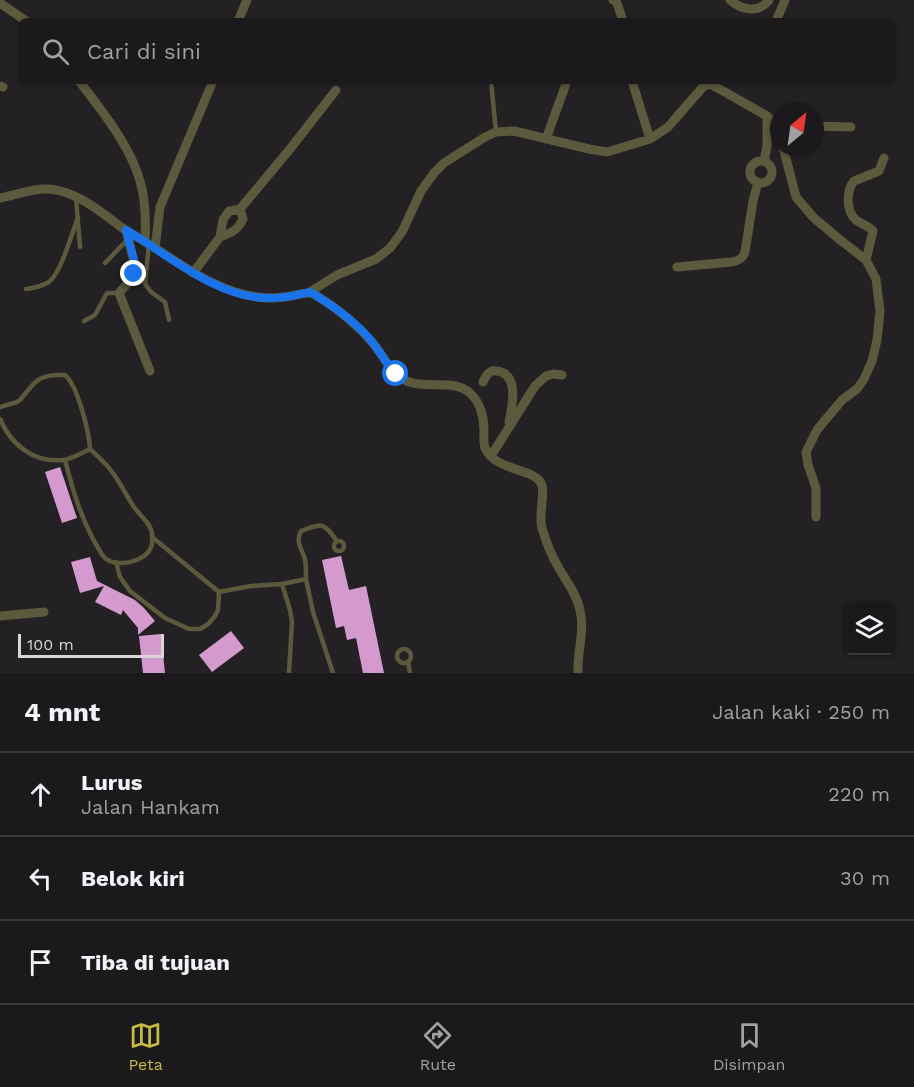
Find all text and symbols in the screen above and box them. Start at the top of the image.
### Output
search box [18,18,896,84]
icon: search [39,35,72,68]
text: Cari di sini [87,39,201,64]
north arrow [770,102,824,156]
route end [120,260,146,286]
route start [382,360,408,386]
map controls [842,601,896,655]
button: layers [842,601,896,655]
scale bar [18,631,164,658]
text: 100 m [27,635,74,654]
text: 4 mnt [24,697,100,727]
text: Jalan kaki · 250 m [712,700,890,724]
text: Lurus [81,770,143,795]
icon: ahead [24,778,57,811]
text: 220 m [828,782,890,806]
text: Jalan Hankam [81,795,220,819]
icon: left [24,862,57,895]
text: Belok kiri [81,866,185,891]
text: 30 m [840,866,890,890]
icon: arrive [24,946,57,979]
text: Tiba di tujuan [81,950,230,975]
tab: Peta [128,1019,163,1074]
tab: Rute [420,1019,456,1074]
tab: Disimpan [713,1019,786,1074]

